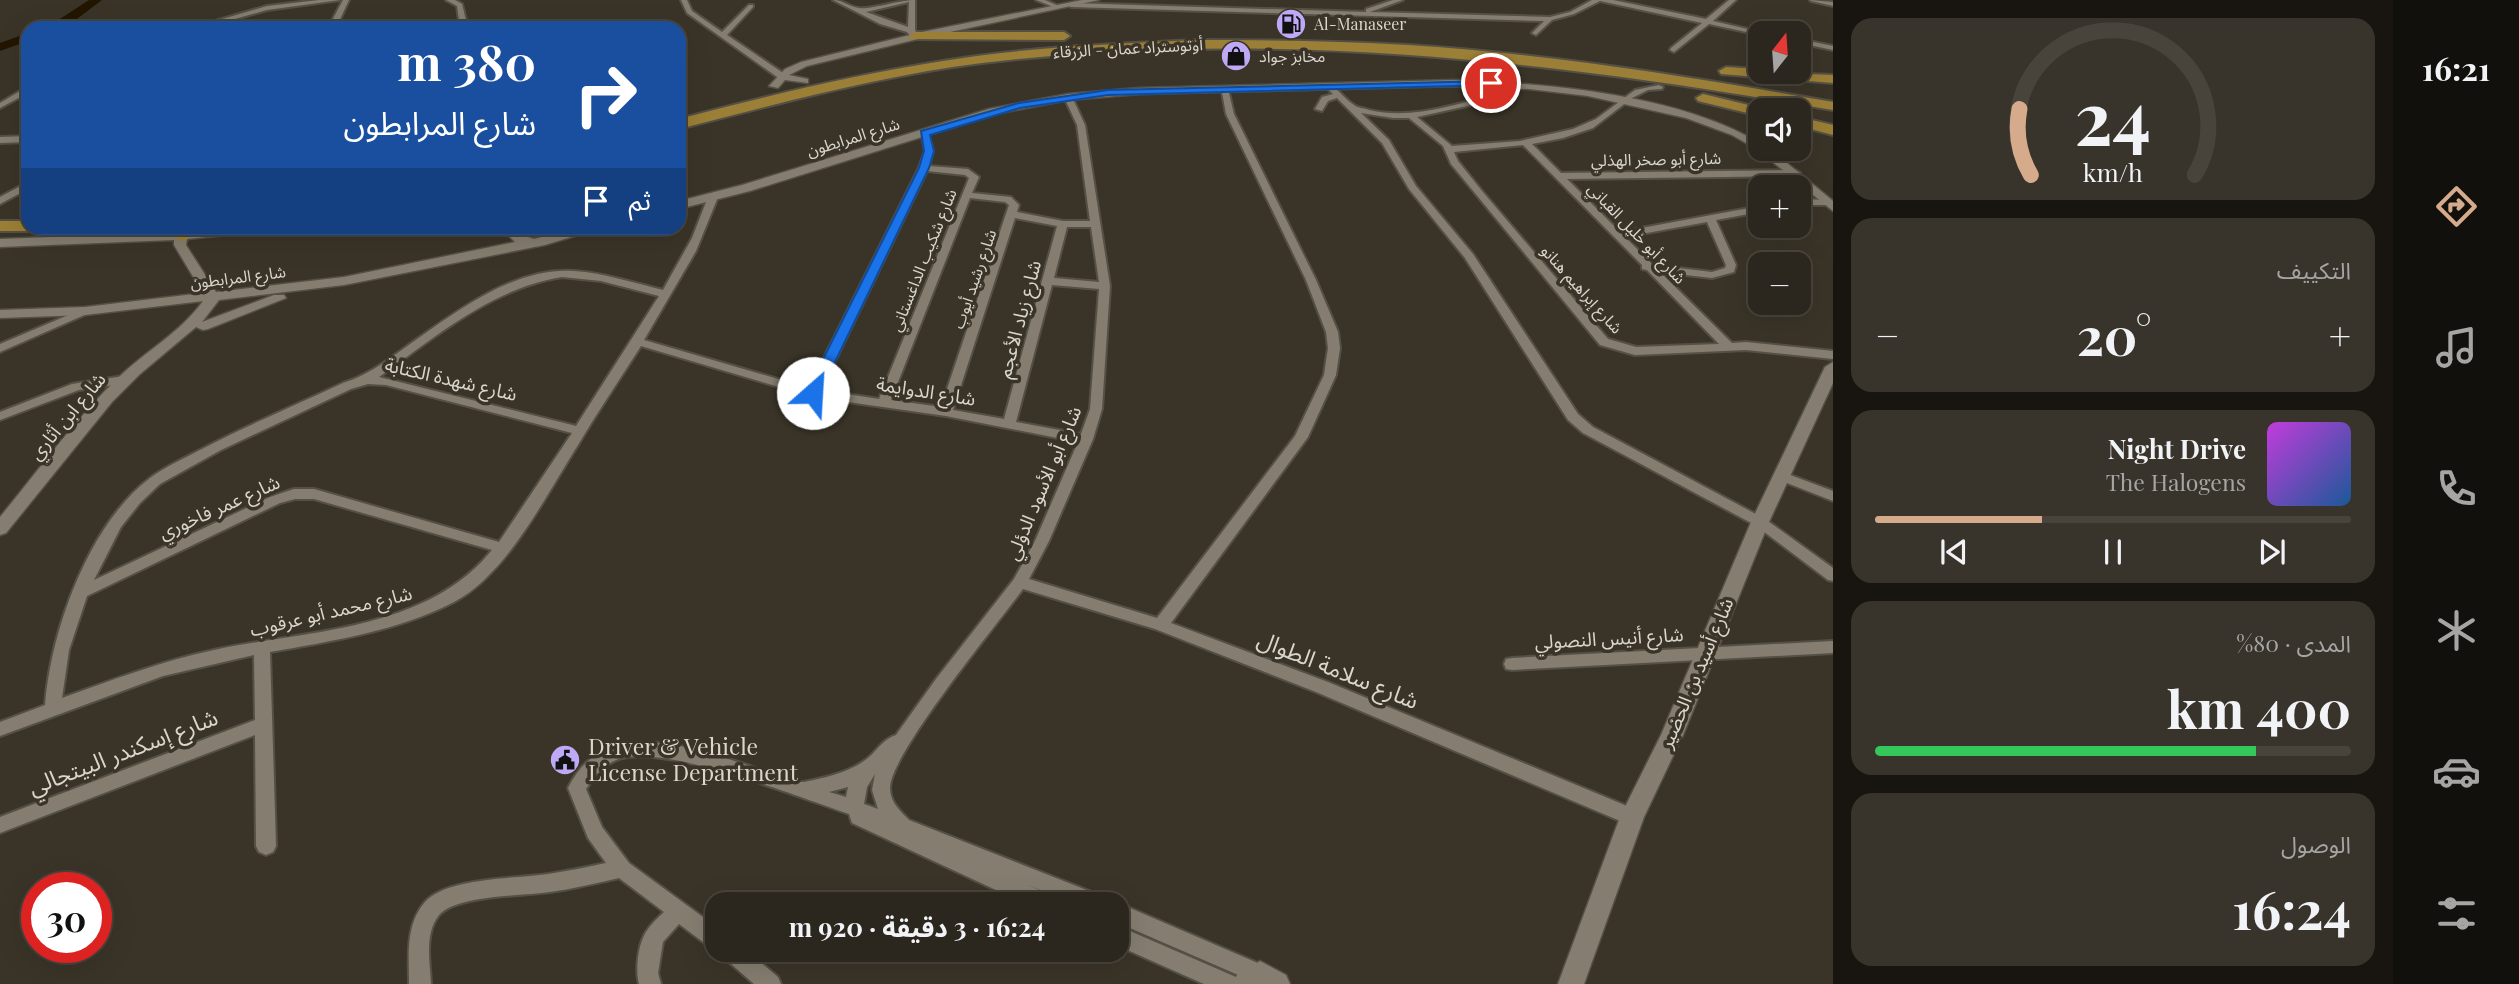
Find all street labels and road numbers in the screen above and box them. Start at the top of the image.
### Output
street label: أوتوستراد عمان - الزرقاء [1052,33,1203,62]
street label: شارع المرابطون [804,112,903,164]
street label: شارع أبو صخر الهذلي [1591,147,1721,173]
street label: شارع أبو خليل القباني [1582,178,1691,290]
street label: شارع شكيب الداغستاني [884,185,964,335]
street label: شارع رشيد أيوب [947,226,1003,332]
street label: شارع إبراهيم هنانو [1535,240,1628,339]
street label: شارع زياد الأعجم [990,257,1049,381]
street label: شارع المرابطون [189,260,287,296]
street label: شارع شهدة الكتابة [382,350,520,408]
street label: شارع ابن أثاري [22,366,113,467]
street label: شارع الدوايمة [874,369,978,413]
street label: شارع أبو الأسود الدؤلي [998,401,1089,565]
street label: شارع عمر فاخوري [154,468,285,548]
street label: شارع محمد أبو عرقوب [247,579,415,643]
street label: شارع أسيد بن الحضير [1651,593,1740,753]
street label: شارع أنيس النصولي [1534,620,1684,657]
street label: شارع سلامة الطوال [1252,622,1424,718]
street label: شارع إسكندر البيتجالي [23,700,223,804]

